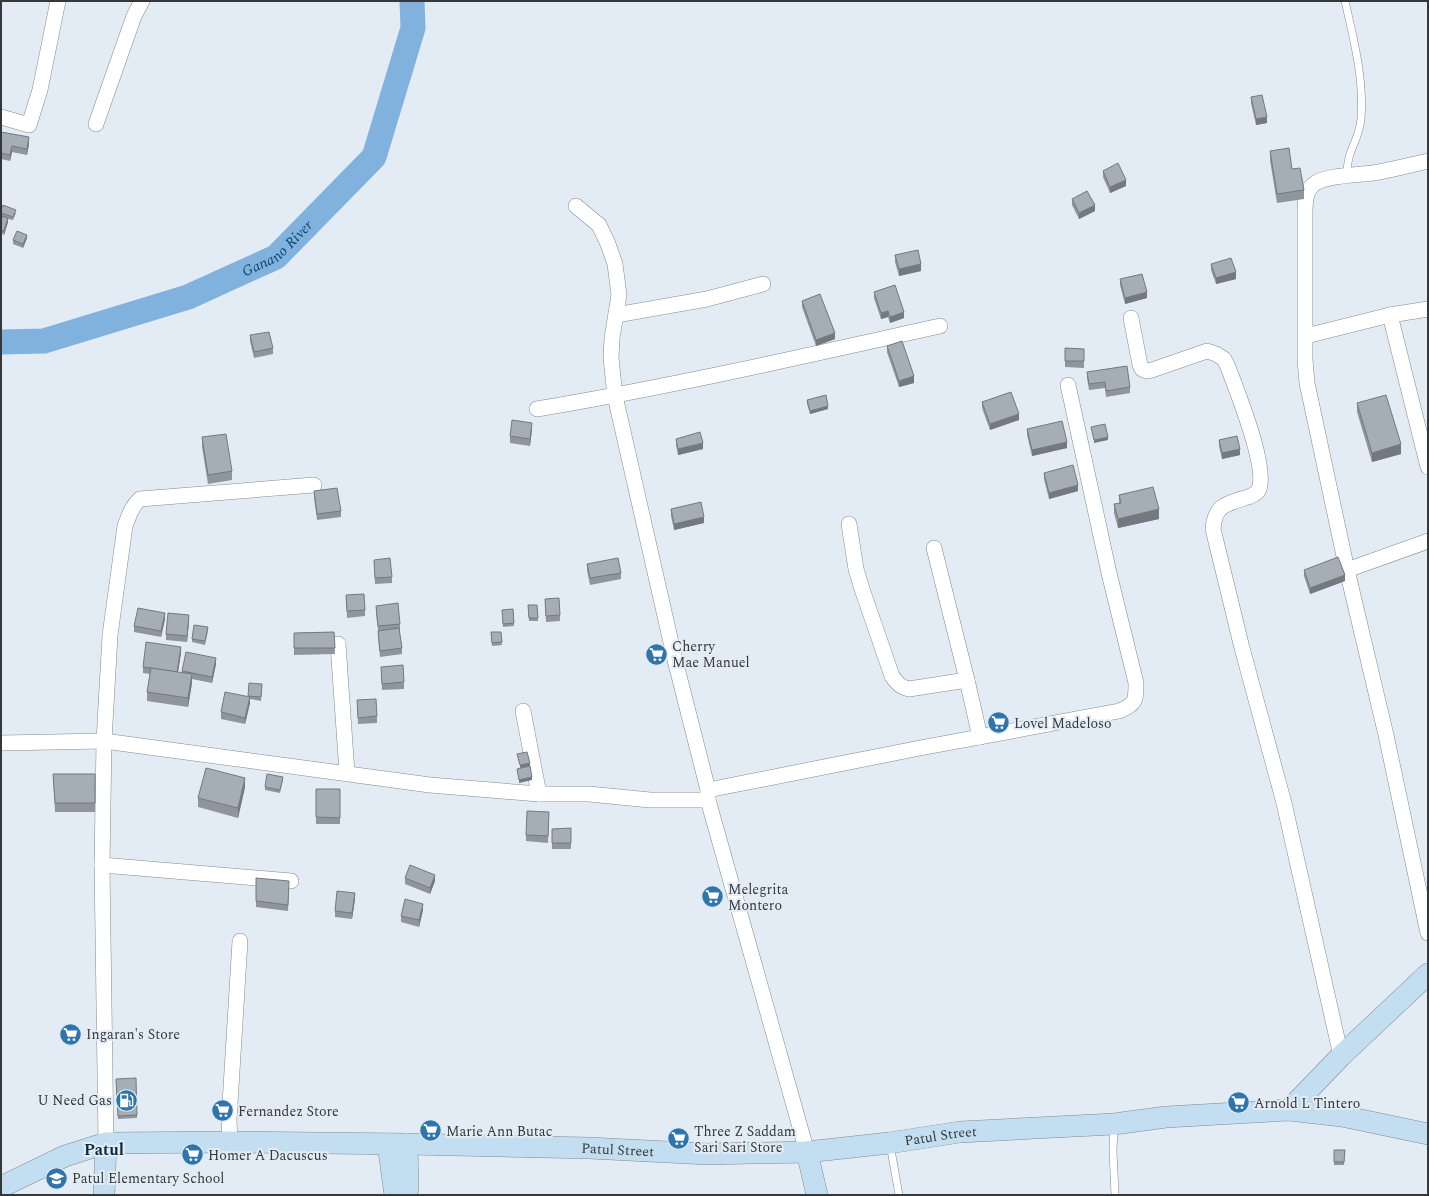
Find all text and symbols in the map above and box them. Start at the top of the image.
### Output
water label: Ganano River [238,214,318,283]
place label: Cherry Mae Manuel [672,636,750,673]
supermarket icon: Cherry Mae Manuel [644,641,670,667]
supermarket icon: Lovel Madeloso [985,710,1011,736]
place label: Lovel Madeloso [1014,713,1112,734]
place label: Melegrita Montero [728,879,788,916]
supermarket icon: Melegrita Montero [700,884,726,910]
supermarket icon: Ingaran's Store [57,1021,83,1047]
place label: Ingaran's Store [86,1024,180,1045]
fuel station icon: U Need Gas [114,1087,140,1113]
place label: U Need Gas [37,1090,112,1111]
supermarket icon: Arnold L Tintero [1226,1090,1252,1116]
place label: Arnold L Tintero [1254,1093,1360,1114]
supermarket icon: Fernandez Store [209,1098,235,1124]
place label: Fernandez Store [238,1101,339,1122]
supermarket icon: Marie Ann Butac [418,1118,444,1144]
place label: Marie Ann Butac [446,1121,553,1142]
place label: Three Z Saddam Sari Sari Store [694,1121,796,1158]
street label: Patul Street [903,1121,977,1151]
supermarket icon: Three Z Saddam Sari Sari Store [665,1126,691,1152]
street label: Patul Street [581,1137,655,1162]
district label: Patul [84,1138,124,1162]
supermarket icon: Homer A Dacuscus [179,1142,205,1168]
place label: Homer A Dacuscus [208,1145,328,1166]
school or university icon: Patul Elementary School [44,1165,70,1191]
place label: Patul Elementary School [72,1168,224,1189]

